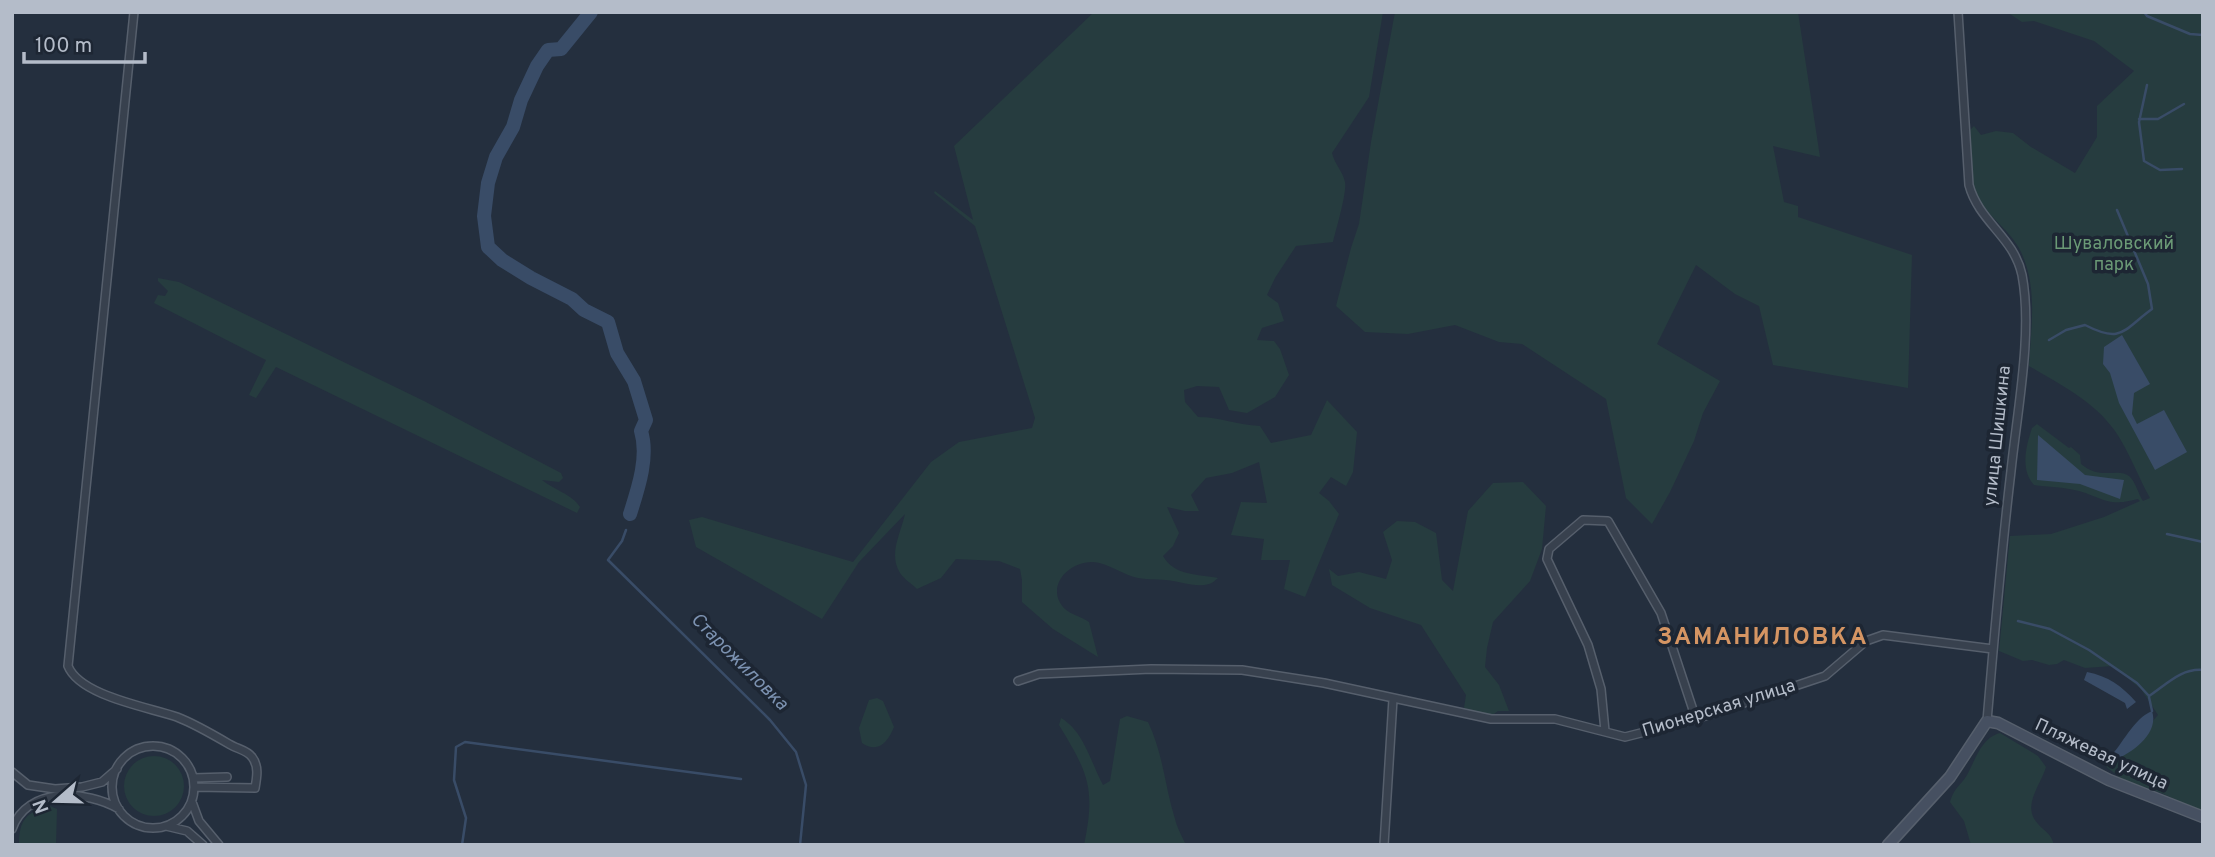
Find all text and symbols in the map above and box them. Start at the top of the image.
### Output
scale bar [24,21,145,65]
text: 100 m [35,33,92,60]
park label: Шуваловский парк [2054,233,2174,277]
street label: улица Шишкина [1979,364,2017,508]
water label: Старожиловка [685,608,793,716]
district label: ЗАМАНИЛОВКА [1657,623,1869,653]
street label: Пионерская улица [1640,675,1798,743]
street label: Пляжевая улица [2031,714,2171,796]
north arrow [21,766,91,836]
text: N [28,796,56,817]

